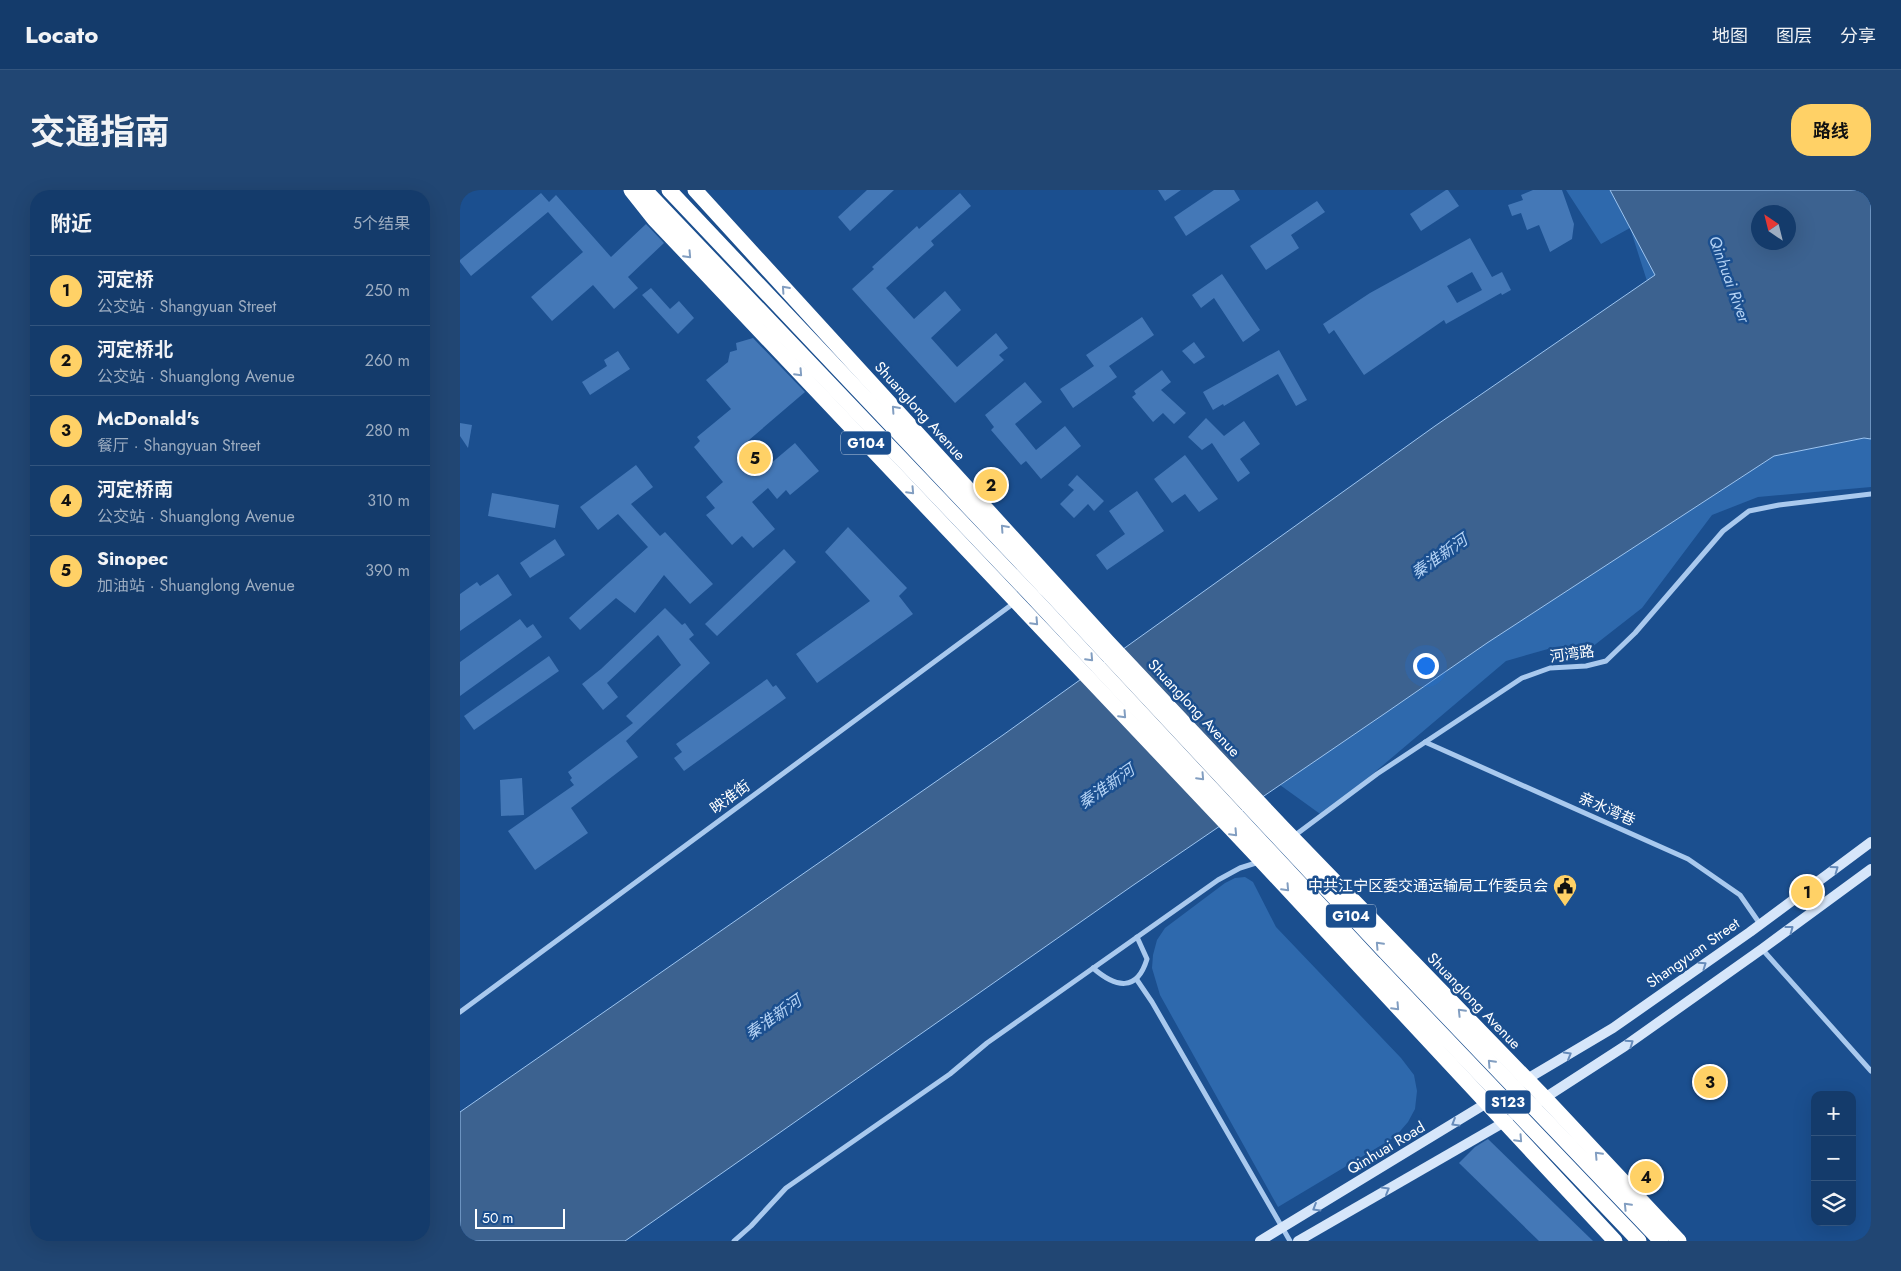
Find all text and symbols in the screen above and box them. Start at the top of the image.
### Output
text: Locato [25,17,98,52]
text: 地图 [1712,23,1748,49]
text: 图层 [1776,23,1812,49]
text: 分享 [1840,23,1876,49]
button: 路线 [1791,104,1871,156]
text: 交通指南 [30,107,170,157]
north arrow [1751,205,1796,250]
text: 附近 [50,209,92,239]
text: 5个结果 [353,212,410,235]
water label: Qinhuai River [1703,232,1756,327]
one-way arrow [682,249,691,258]
text: 河定桥 [97,266,154,293]
text: 1 [62,279,70,302]
text: 250 m [365,279,410,302]
one-way arrow [782,285,791,294]
text: 公交站 · Shangyuan Street [97,295,276,318]
text: 河定桥北 [97,336,173,363]
text: 2 [61,349,71,372]
text: 260 m [365,349,410,372]
street label: Shuanglong Avenue [869,356,971,466]
text: 公交站 · Shuanglong Avenue [97,365,295,388]
one-way arrow [793,367,802,376]
text: McDonald's [97,405,199,432]
one-way arrow [892,405,901,414]
text: 3 [61,419,71,442]
text: 280 m [365,419,410,442]
road number: G104 [841,432,891,454]
text: 餐厅 · Shangyuan Street [97,434,260,457]
pin: 5 [739,439,771,477]
pin: 2 [975,466,1007,504]
text: 河定桥南 [97,476,173,503]
one-way arrow [905,486,914,495]
text: 4 [60,489,72,512]
text: 310 m [367,489,410,512]
text: 公交站 · Shuanglong Avenue [97,505,295,528]
one-way arrow [1001,525,1010,534]
water label: 秦淮新河 [1406,527,1475,584]
text: Sinopec [97,545,168,572]
text: 5 [61,559,71,582]
text: 390 m [365,559,410,582]
text: 加油站 · Shuanglong Avenue [97,574,295,597]
one-way arrow [1029,616,1038,625]
street label: 河湾路 [1548,640,1596,668]
one-way arrow [1084,652,1093,661]
your location [1413,653,1439,679]
street label: Shuanglong Avenue [1143,654,1246,762]
one-way arrow [1117,709,1126,718]
water label: 秦淮新河 [1073,757,1142,814]
one-way arrow [1195,772,1204,781]
street label: 映淮街 [705,775,755,819]
street label: 亲水湾巷 [1575,787,1639,831]
one-way arrow [1228,827,1237,836]
one-way arrow [1829,866,1839,875]
public building icon: 中共江宁区委交通运输局工作委员会 [1552,873,1578,907]
pin: 1 [1791,873,1823,911]
place label: 中共江宁区委交通运输局工作委员会 [1308,875,1548,897]
one-way arrow [1280,883,1289,892]
road number: G104 [1326,904,1376,928]
street label: Shangyuan Street [1642,912,1745,993]
one-way arrow [1785,925,1794,935]
one-way arrow [1376,942,1385,951]
street label: Shuanglong Avenue [1422,948,1526,1054]
one-way arrow [1698,961,1707,971]
water label: 秦淮新河 [740,988,809,1045]
one-way arrow [1390,1002,1399,1011]
one-way arrow [1458,1009,1467,1018]
one-way arrow [1624,1040,1633,1049]
one-way arrow [1563,1051,1572,1061]
one-way arrow [1488,1060,1497,1069]
pin: 3 [1694,1063,1726,1101]
road number: S123 [1486,1090,1530,1114]
map controls [1811,1091,1856,1226]
button: + [1811,1091,1856,1136]
street label: Qinhuai Road [1343,1116,1429,1180]
one-way arrow [1451,1117,1460,1126]
one-way arrow [1513,1134,1522,1143]
button: − [1811,1136,1856,1181]
one-way arrow [1595,1151,1604,1160]
pin: 4 [1630,1158,1662,1196]
button: layers [1811,1181,1856,1226]
one-way arrow [1380,1187,1389,1197]
one-way arrow [1313,1201,1322,1211]
one-way arrow [1624,1203,1633,1212]
scale bar [475,1206,565,1229]
text: 50 m [482,1208,513,1228]

